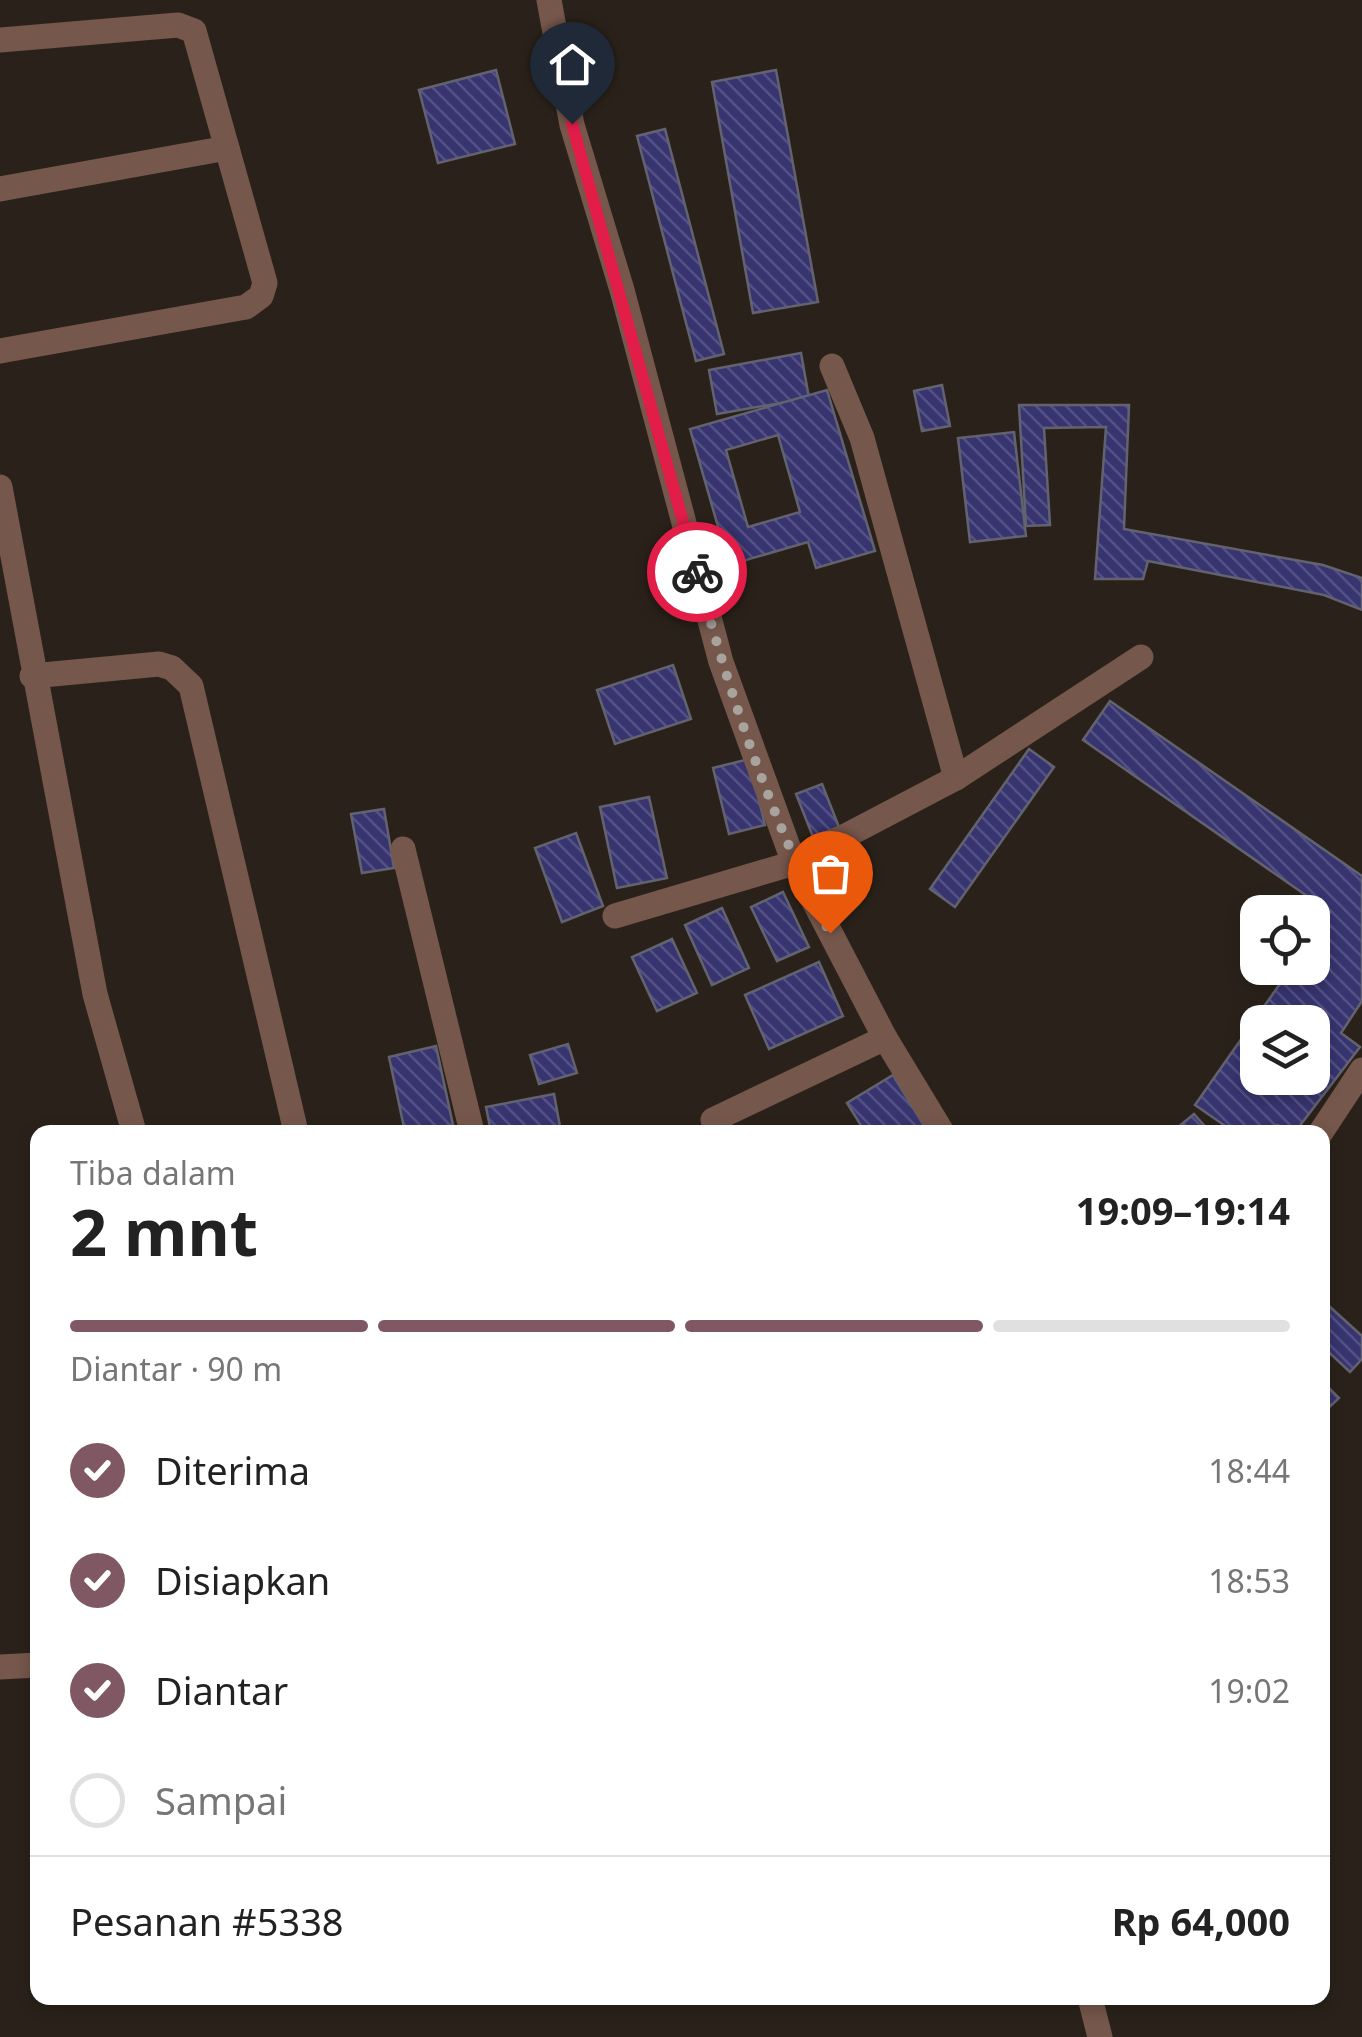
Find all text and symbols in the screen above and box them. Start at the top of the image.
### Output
pin [530,22,615,125]
icon: home [545,37,600,92]
courier [647,522,747,622]
icon: bike [670,545,725,600]
pin [788,831,873,934]
icon: bag [803,846,858,901]
map controls [1240,895,1330,1095]
button: locate [1240,895,1330,985]
button: layers [1240,1005,1330,1095]
text: Tiba dalam [70,1151,236,1194]
text: 19:09–19:14 [1076,1184,1290,1236]
text: 2 mnt [70,1187,258,1275]
text: Diantar · 90 m [70,1347,282,1390]
icon: check [70,1443,125,1498]
text: Diterima [155,1444,310,1496]
text: 18:44 [1208,1449,1290,1492]
icon: check [70,1553,125,1608]
text: Disiapkan [155,1554,330,1606]
text: 18:53 [1208,1559,1290,1602]
icon: check [70,1663,125,1718]
text: Diantar [155,1664,288,1716]
text: 19:02 [1208,1669,1290,1712]
text: Sampai [155,1774,287,1826]
text: Pesanan #5338 [70,1895,344,1947]
text: Rp 64,000 [1112,1895,1290,1947]

